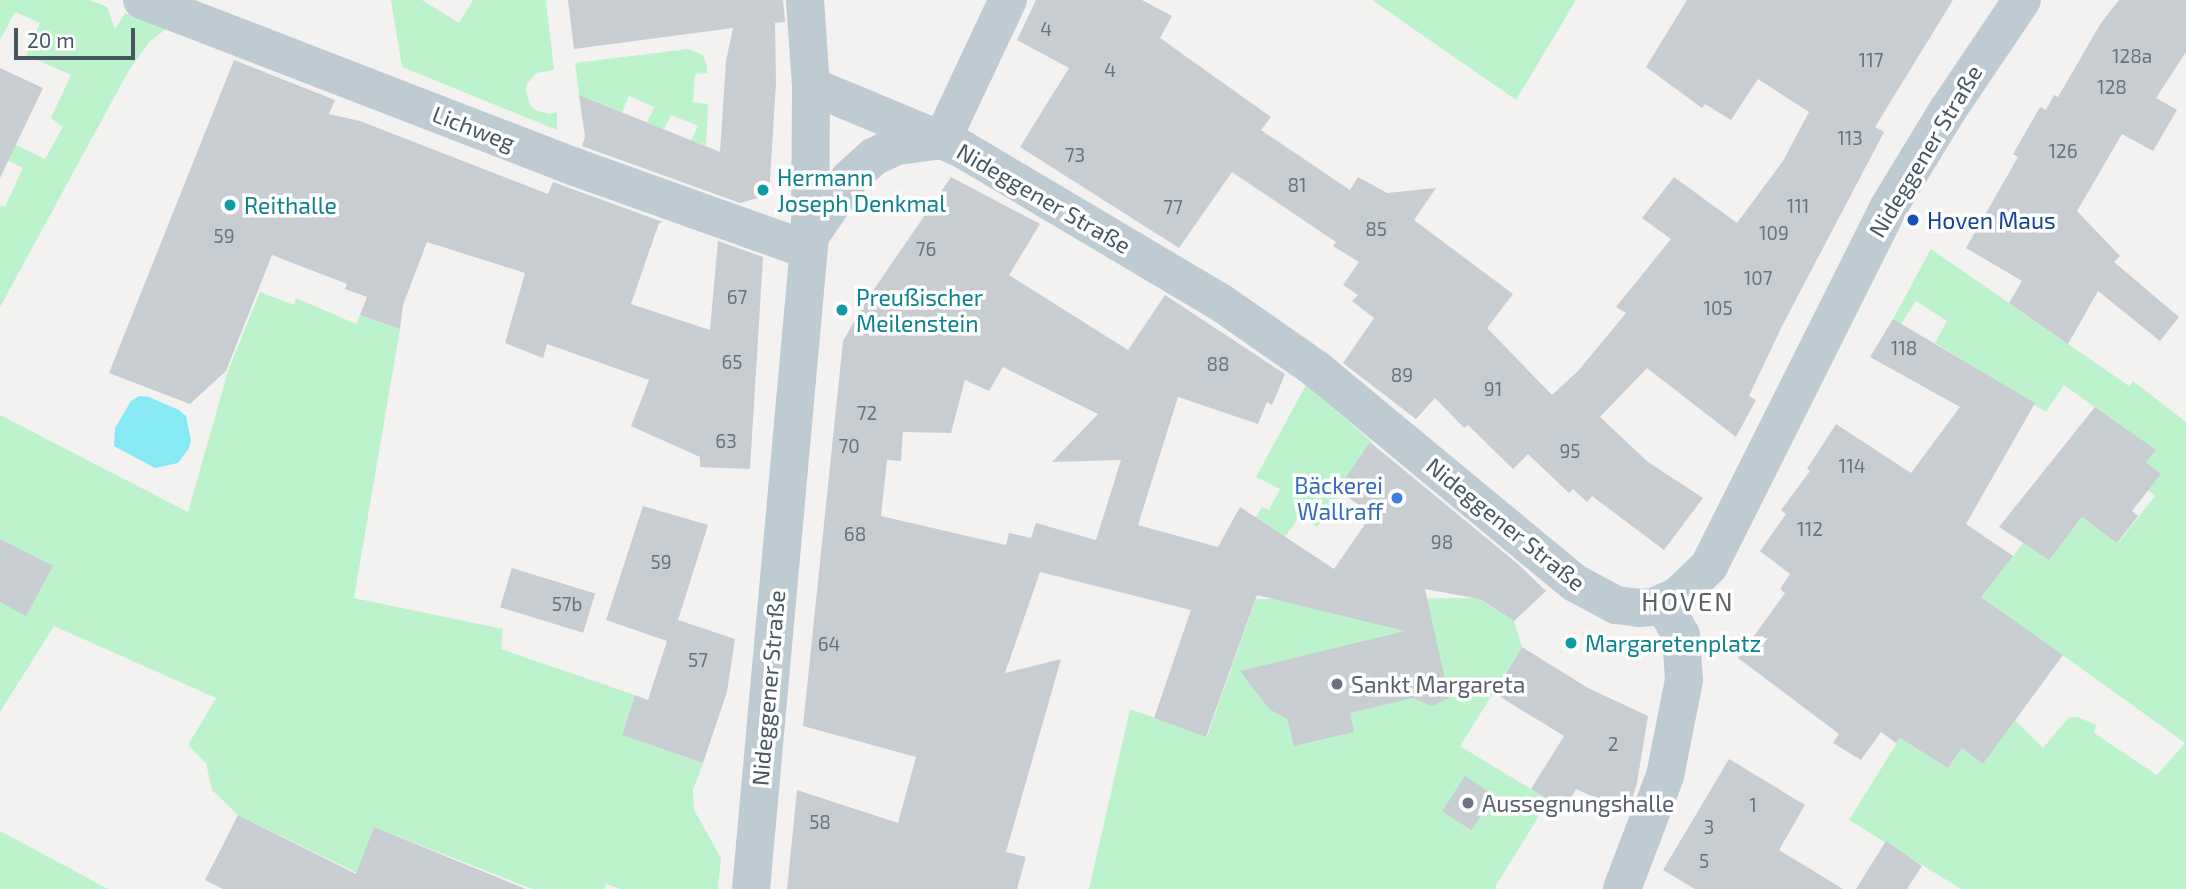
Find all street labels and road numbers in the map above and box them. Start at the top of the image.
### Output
street label: Nideggener Straße [1863,60,1987,242]
street label: Lichweg [429,100,519,156]
street label: Nideggener Straße [952,137,1136,259]
street label: Nideggener Straße [1421,451,1591,597]
street label: Nideggener Straße [746,589,790,787]

